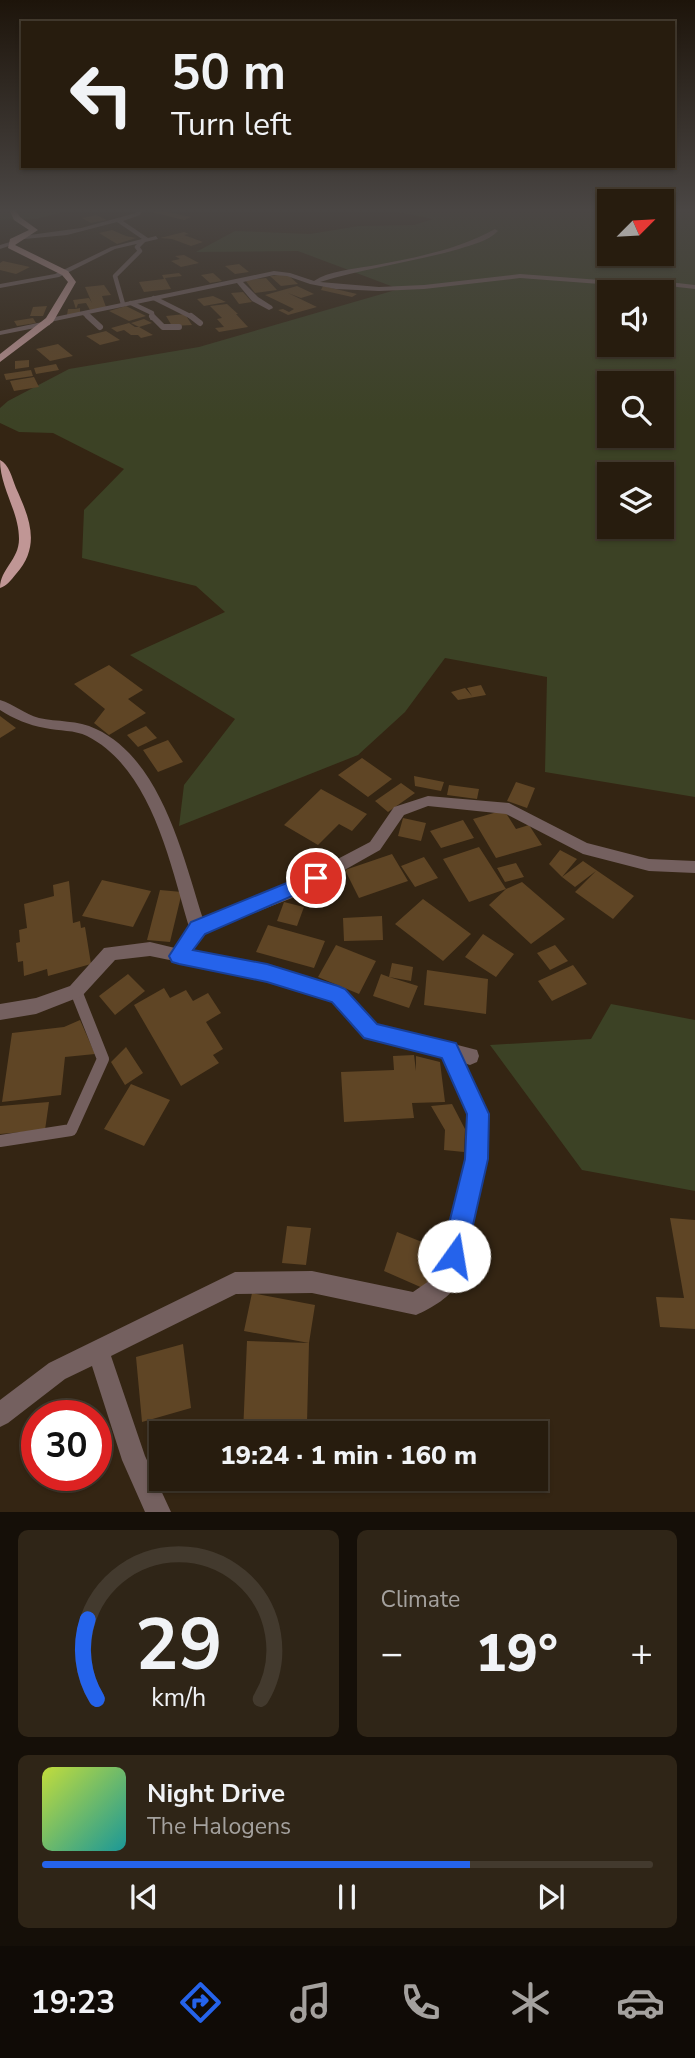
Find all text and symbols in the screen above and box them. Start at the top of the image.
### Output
text: 50 m [171,39,286,106]
icon: left [56,49,147,140]
text: Turn left [171,103,291,146]
north arrow [597,189,674,266]
map controls [597,189,674,539]
button: sound [597,280,674,357]
button: search [597,371,674,448]
button: layers [597,462,674,539]
pin [286,848,346,908]
icon: arrive [297,859,335,897]
position arrow [417,1219,491,1293]
speed limit sign: 30 [21,1400,112,1491]
text: 19:24 · 1 min · 160 m [220,1438,477,1473]
text: Climate [381,1584,460,1615]
text: 29 [135,1596,222,1696]
text: 19° [476,1618,558,1689]
text: − [381,1628,403,1679]
text: + [630,1628,653,1679]
text: km/h [151,1681,206,1715]
text: Night Drive [147,1776,285,1811]
text: The Halogens [147,1811,291,1842]
icon: previous [125,1878,163,1916]
icon: pause [328,1878,366,1916]
icon: next [532,1878,570,1916]
icon: directions [176,1978,225,2027]
icon: music [286,1978,335,2027]
icon: phone [396,1978,445,2027]
icon: climate [506,1978,555,2027]
icon: car [616,1978,665,2027]
text: 19:23 [30,1981,115,2024]

